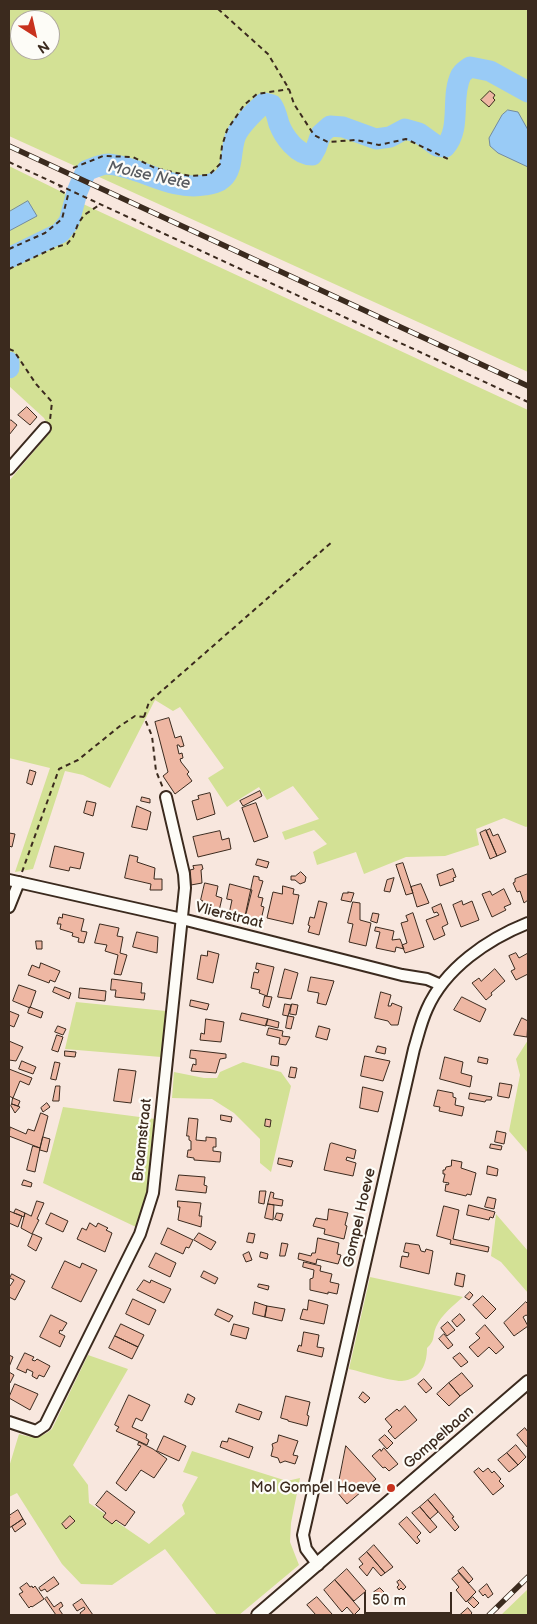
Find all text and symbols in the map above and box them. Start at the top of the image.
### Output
north arrow [10,10,60,60]
text: N [34,37,53,57]
water label: Molse Nete [106,158,192,194]
street label: Vlierstraat [193,899,265,933]
street label: Braamstraat [130,1098,156,1182]
street label: Gompel Hoeve [340,1167,380,1269]
street label: Gompelbaan [400,1403,478,1473]
place label: Mol Gompel Hoeve [251,1479,381,1497]
marker: Mol Gompel Hoeve [385,1482,397,1494]
scale bar [367,1582,454,1614]
text: 50 m [372,1591,406,1610]

